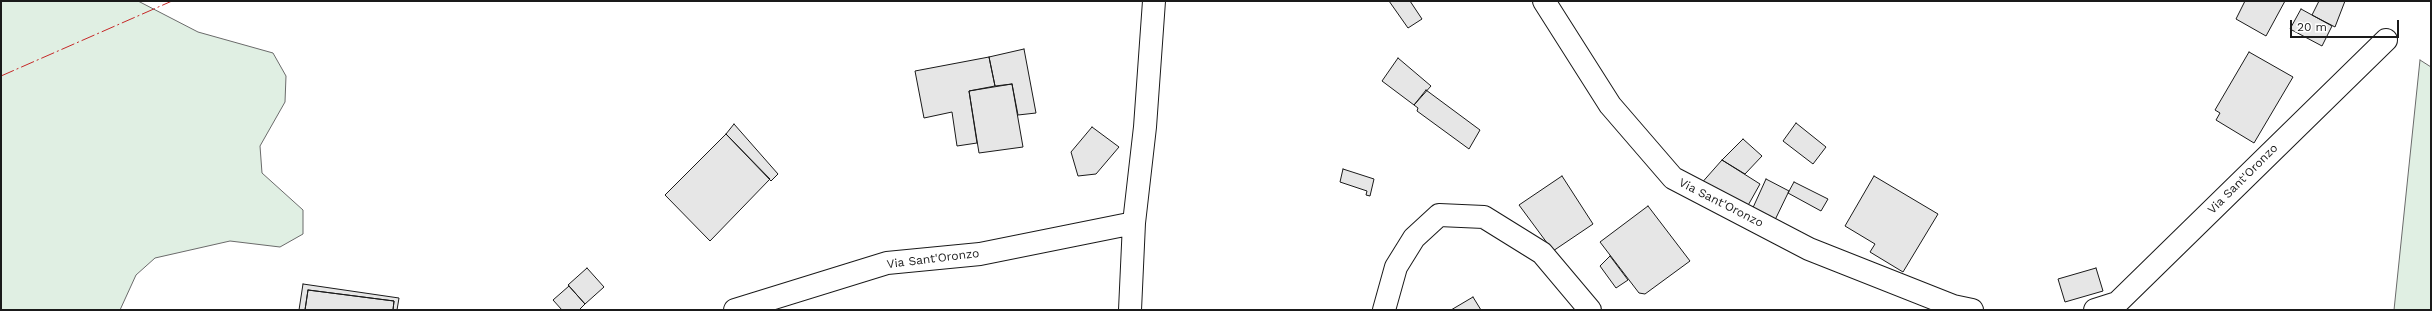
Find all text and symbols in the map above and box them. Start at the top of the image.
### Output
scale bar [2292,12,2401,38]
text: 20 m [2297,20,2327,34]
street label: Via Sant'Oronzo [2205,141,2281,217]
street label: Via Sant'Oronzo [1676,175,1766,231]
street label: Via Sant'Oronzo [886,246,980,272]

